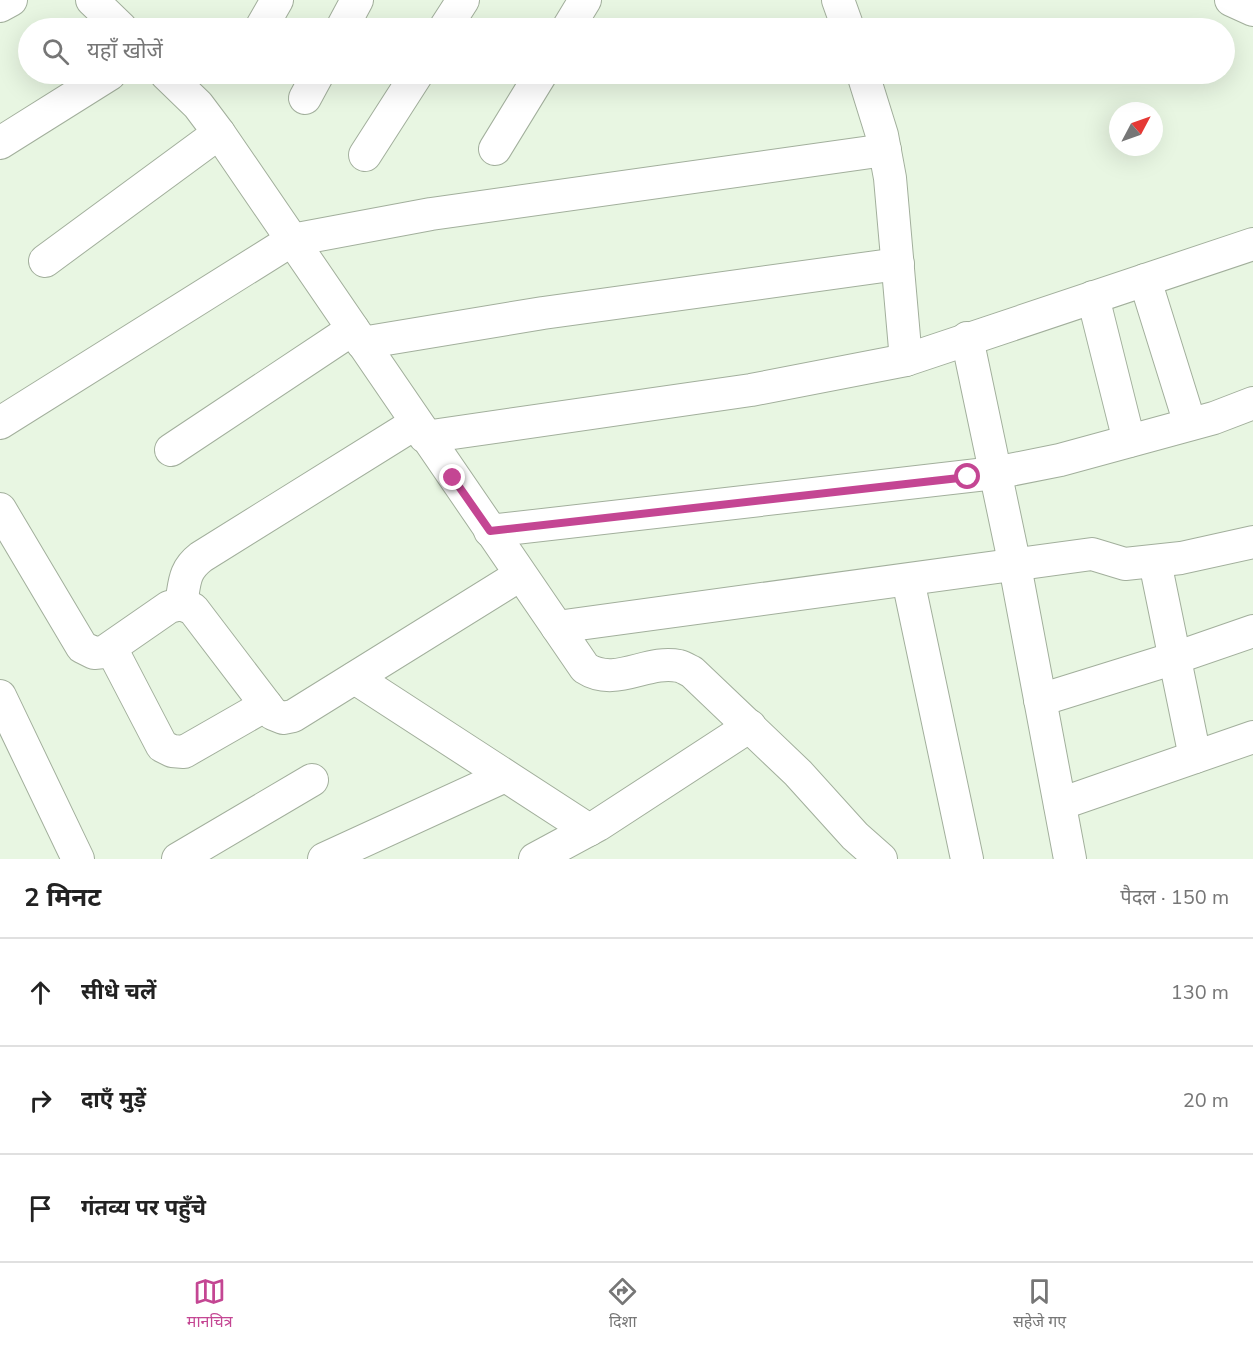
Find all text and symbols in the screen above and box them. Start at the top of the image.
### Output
search box [18,18,1235,84]
icon: search [39,35,72,68]
text: यहाँ खोजें [87,36,163,66]
north arrow [1109,102,1163,156]
route start [954,463,980,489]
route end [439,464,465,490]
text: 2 मिनट [24,880,101,915]
text: पैदल · 150 m [1120,884,1229,911]
icon: ahead [24,976,57,1009]
text: सीधे चलें [81,977,156,1007]
text: 130 m [1171,979,1229,1006]
icon: right [24,1084,57,1117]
text: दाएँ मुड़ें [81,1085,146,1115]
text: 20 m [1183,1087,1229,1114]
icon: arrive [24,1192,57,1225]
text: गंतव्य पर पहुँचे [81,1193,206,1223]
tab: मानचित्र [187,1275,233,1334]
tab: दिशा [606,1275,639,1334]
tab: सहेजे गए [1013,1275,1066,1334]

